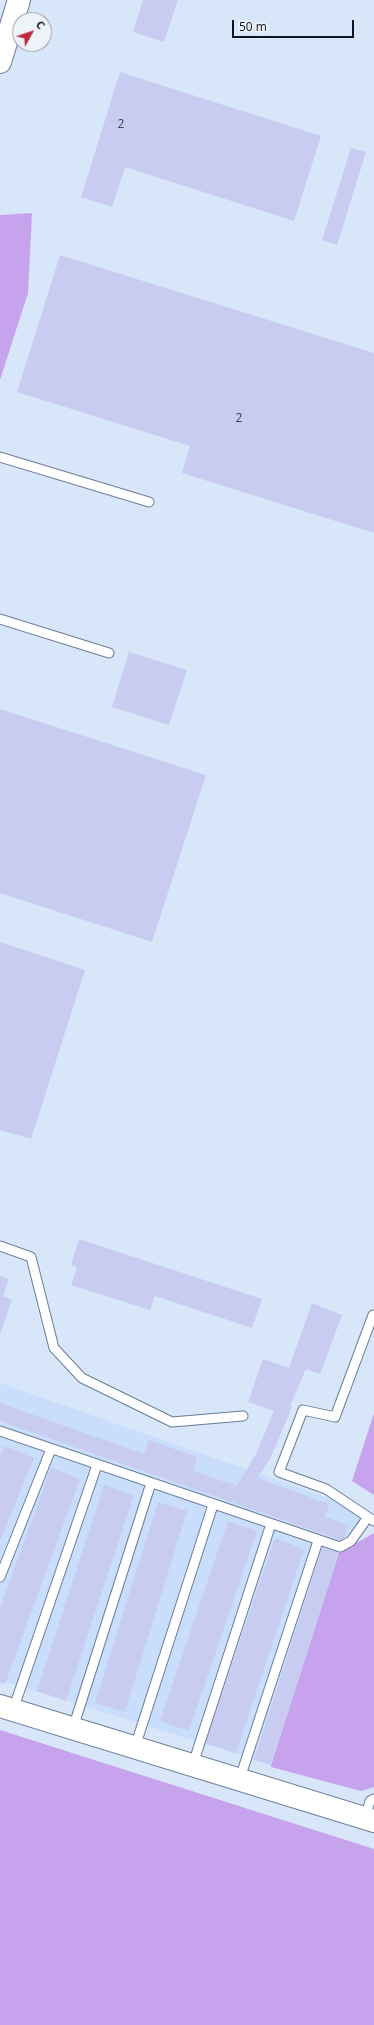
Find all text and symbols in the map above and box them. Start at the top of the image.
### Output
north arrow [12,12,52,52]
scale bar [234,12,356,38]
text: С [33,17,49,32]
text: 50 m [239,18,267,35]
house number: 2 [118,118,124,132]
house number: 2 [236,412,242,426]

